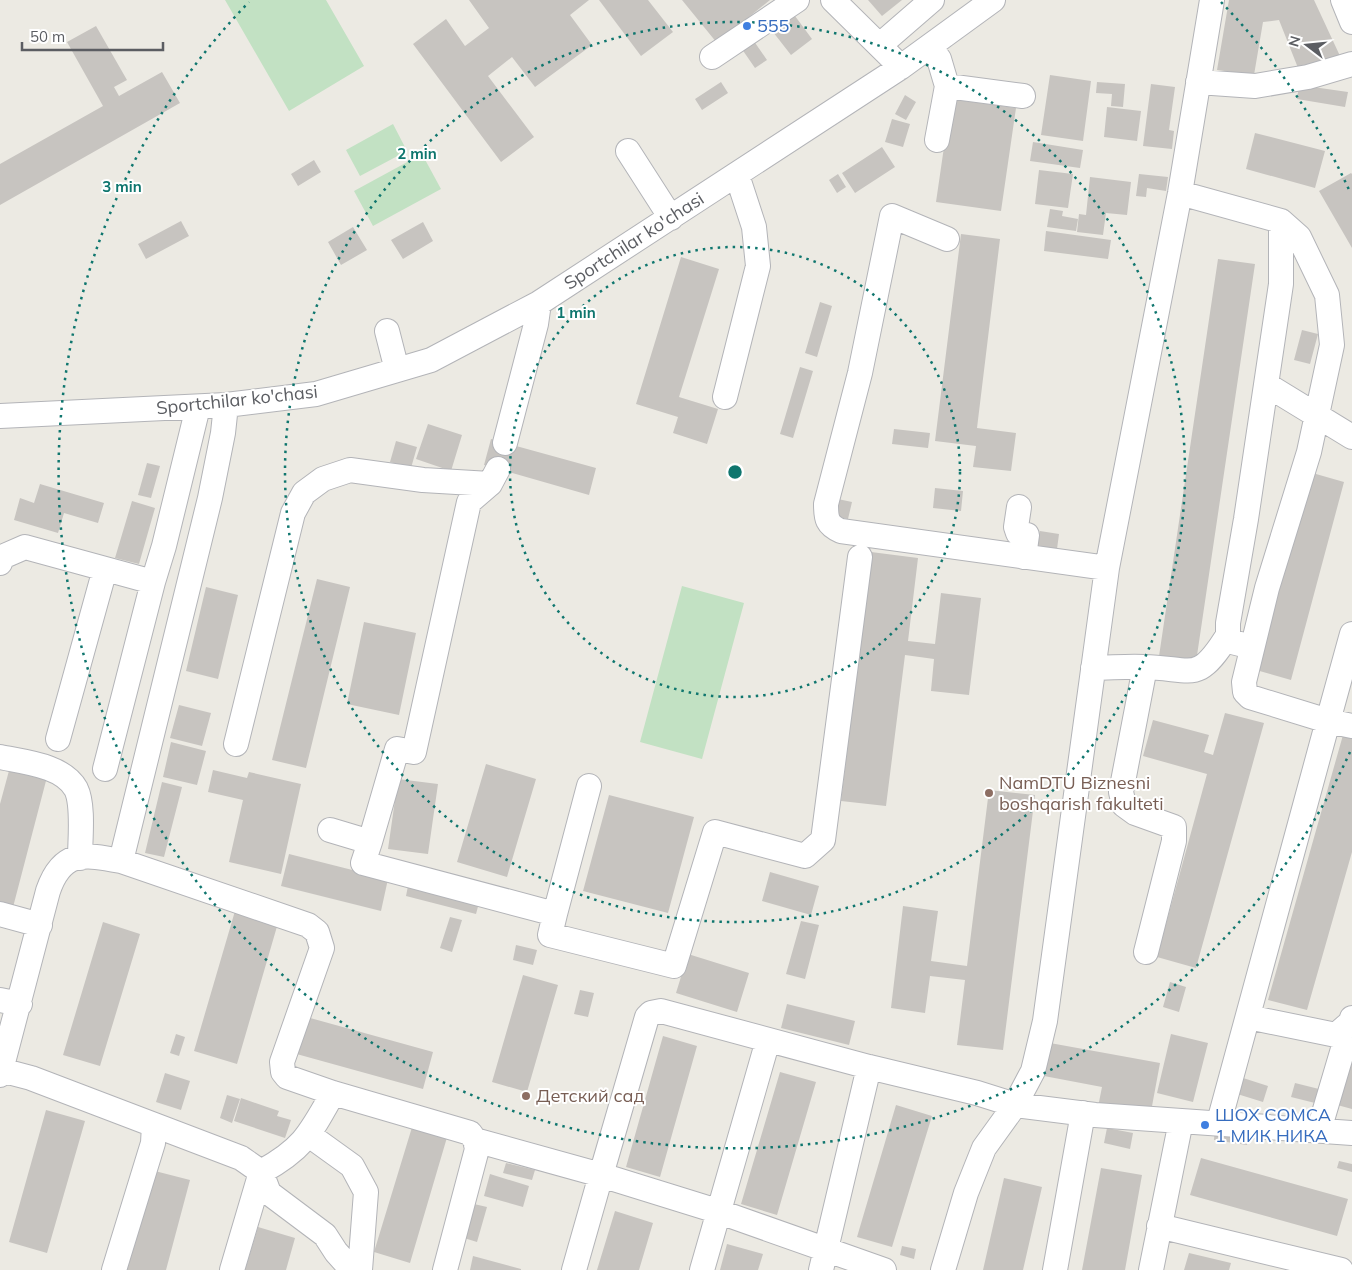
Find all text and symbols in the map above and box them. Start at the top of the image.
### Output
place label: 555 [757,14,790,37]
scale bar [22,20,164,52]
marker: 555 [741,20,753,32]
north arrow [1282,20,1332,70]
text: 50 m [30,27,65,46]
text: N [1284,34,1305,49]
text: 2 min [397,144,437,163]
text: 3 min [102,177,142,196]
street label: Sportchilar ko'chasi [559,187,708,294]
text: 1 min [556,303,596,322]
street label: Sportchilar ko'chasi [155,380,319,419]
centre of rings [726,463,744,481]
place label: NamDTU Biznesni boshqarish fakulteti [999,771,1163,815]
marker: NamDTU Biznesni boshqarish fakulteti [983,787,995,799]
place label: Детский сад [536,1084,645,1107]
marker: Детский сад [520,1090,532,1102]
place label: ШОХ СОМСА 1 МИК НИКА [1215,1103,1331,1147]
marker: ШОХ СОМСА 1 МИК НИКА [1199,1119,1211,1131]

